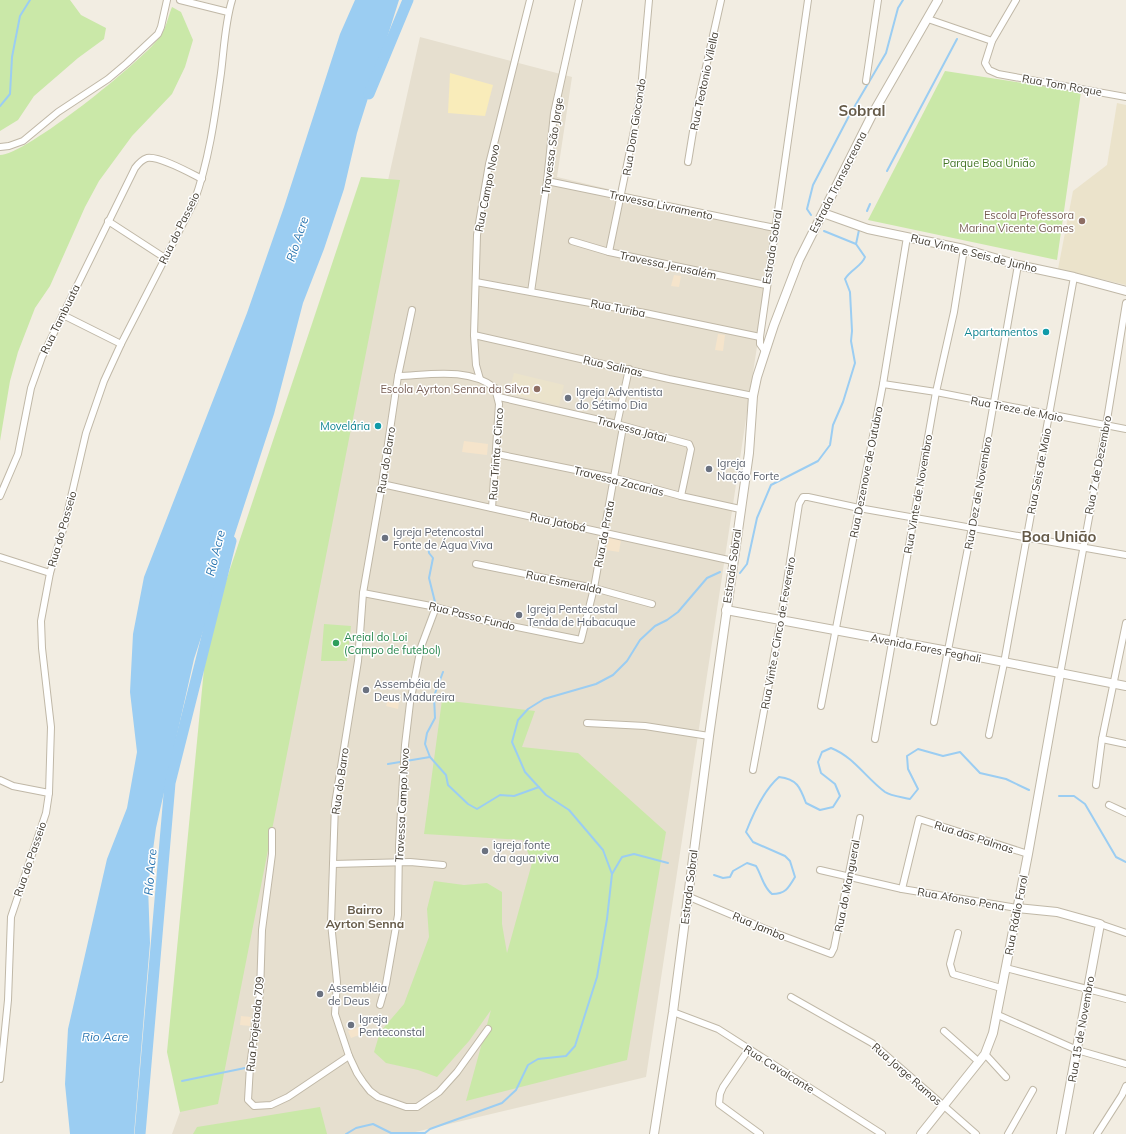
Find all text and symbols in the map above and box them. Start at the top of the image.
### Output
street label: Rua Teotonio Vilella [687,30,721,132]
street label: Rua Tom Roque [1021,71,1103,99]
street label: Rua Dom Giocondo [619,77,649,177]
street label: Travessa São Jorge [538,97,566,195]
district label: Sobral [839,101,885,120]
street label: Estrada Transacreana [806,129,870,235]
street label: Rua Campo Novo [472,143,502,233]
park label: Parque Boa União [943,156,1035,170]
street label: Travessa Livramento [608,187,714,223]
street label: Rua do Passeio [156,190,202,266]
place label: Escola Professora Marina Vicente Gomes [959,208,1074,235]
street label: Estrada Sobral [759,209,785,285]
water label: Río Acre [283,214,311,264]
marker: Escola Professora Marina Vicente Gomes [1077,216,1087,226]
street label: Rua Vinte e Seis de Junho [909,230,1039,276]
street label: Travessa Jerusalém [618,248,718,282]
street label: Rua Tambuata [37,282,83,356]
street label: Rua Turiba [589,296,647,320]
place label: Apartamentos [964,325,1038,339]
marker: Apartamentos [1041,327,1051,337]
street label: Rua Salinas [582,352,644,380]
place label: Escola Ayrton Senna da Silva [380,382,529,396]
marker: Escola Ayrton Senna da Silva [532,384,542,394]
place label: Igreja Adventista do Sétimo Dia [576,385,663,412]
marker: Igreja Adventista do Sétimo Dia [563,393,573,403]
street label: Rua Treze de Maio [970,393,1064,425]
street label: Rua Dezenove de Outubro [846,405,886,539]
street label: Rua Trinta e Cinco [486,407,506,501]
street label: Travessa Jatai [596,413,668,445]
street label: Rua 7 de Dezembro [1082,414,1114,516]
place label: Movelária [320,419,370,433]
marker: Movelária [373,421,383,431]
street label: Rua do Barro [374,426,398,494]
street label: Rua Seis de Maio [1024,427,1054,515]
street label: Rua Vinte de Novembro [901,433,935,555]
street label: Rua Dez de Novembro [961,436,995,550]
place label: Igreja Nação Forte [717,456,779,483]
street label: Travessa Zacarias [573,463,665,499]
marker: Igreja Nação Forte [704,464,714,474]
street label: Rua do Passeio [44,489,80,569]
street label: Rua da Prata [591,500,617,568]
street label: Rua Jatobá [529,509,587,535]
place label: Igreja Petencostal Fonte de Água Viva [393,525,493,552]
district label: Boa União [1022,527,1097,546]
water label: Río Acre [202,528,228,577]
street label: Estrada Sobral [720,528,744,604]
marker: Igreja Petencostal Fonte de Água Viva [380,533,390,543]
street label: Rua Vinte e Cinco de Fevereiro [758,556,798,710]
street label: Rua Esmeralda [525,567,603,597]
street label: Rua Passo Fundo [427,598,517,634]
place label: Igreja Pentecostal Tenda de Habacuque [527,602,636,629]
marker: Igreja Pentecostal Tenda de Habacuque [514,610,524,620]
place label: Areial do Loi (Campo de futebol) [344,630,441,657]
street label: Avenida Fares Feghali [870,630,982,666]
marker: Areial do Loi (Campo de futebol) [331,638,341,648]
place label: Assembéia de Deus Madureira [374,677,455,704]
marker: Assembéia de Deus Madureira [361,685,371,695]
street label: Rua do Barro [328,747,352,815]
street label: Travessa Campo Novo [392,748,412,862]
street label: Rua das Palmas [932,818,1016,856]
street label: Rua do Passeio [11,820,49,898]
place label: igreja fonte da agua viva [493,838,559,865]
street label: Rua do Mangueral [831,839,863,933]
marker: igreja fonte da agua viva [480,846,490,856]
water label: Río Acre [140,848,160,896]
street label: Estrada Sobral [677,849,701,925]
street label: Rua Rádio Farol [1001,874,1031,956]
street label: Rua Afonso Pena [916,884,1006,914]
district label: Bairro Ayrton Senna [326,902,404,931]
street label: Rua Jambo [730,909,788,943]
street label: Rua 15 de Novembro [1065,975,1097,1083]
street label: Rua Projetada 709 [243,976,267,1072]
place label: Assembléia de Deus [328,981,387,1008]
marker: Assembléia de Deus [315,989,325,999]
place label: Igreja Penteconstal [359,1012,425,1039]
marker: Igreja Penteconstal [346,1020,356,1030]
water label: Rio Acre [82,1029,129,1044]
street label: Rua Jorge Ramos [869,1040,945,1108]
street label: Rua Cavalcante [741,1042,817,1096]

